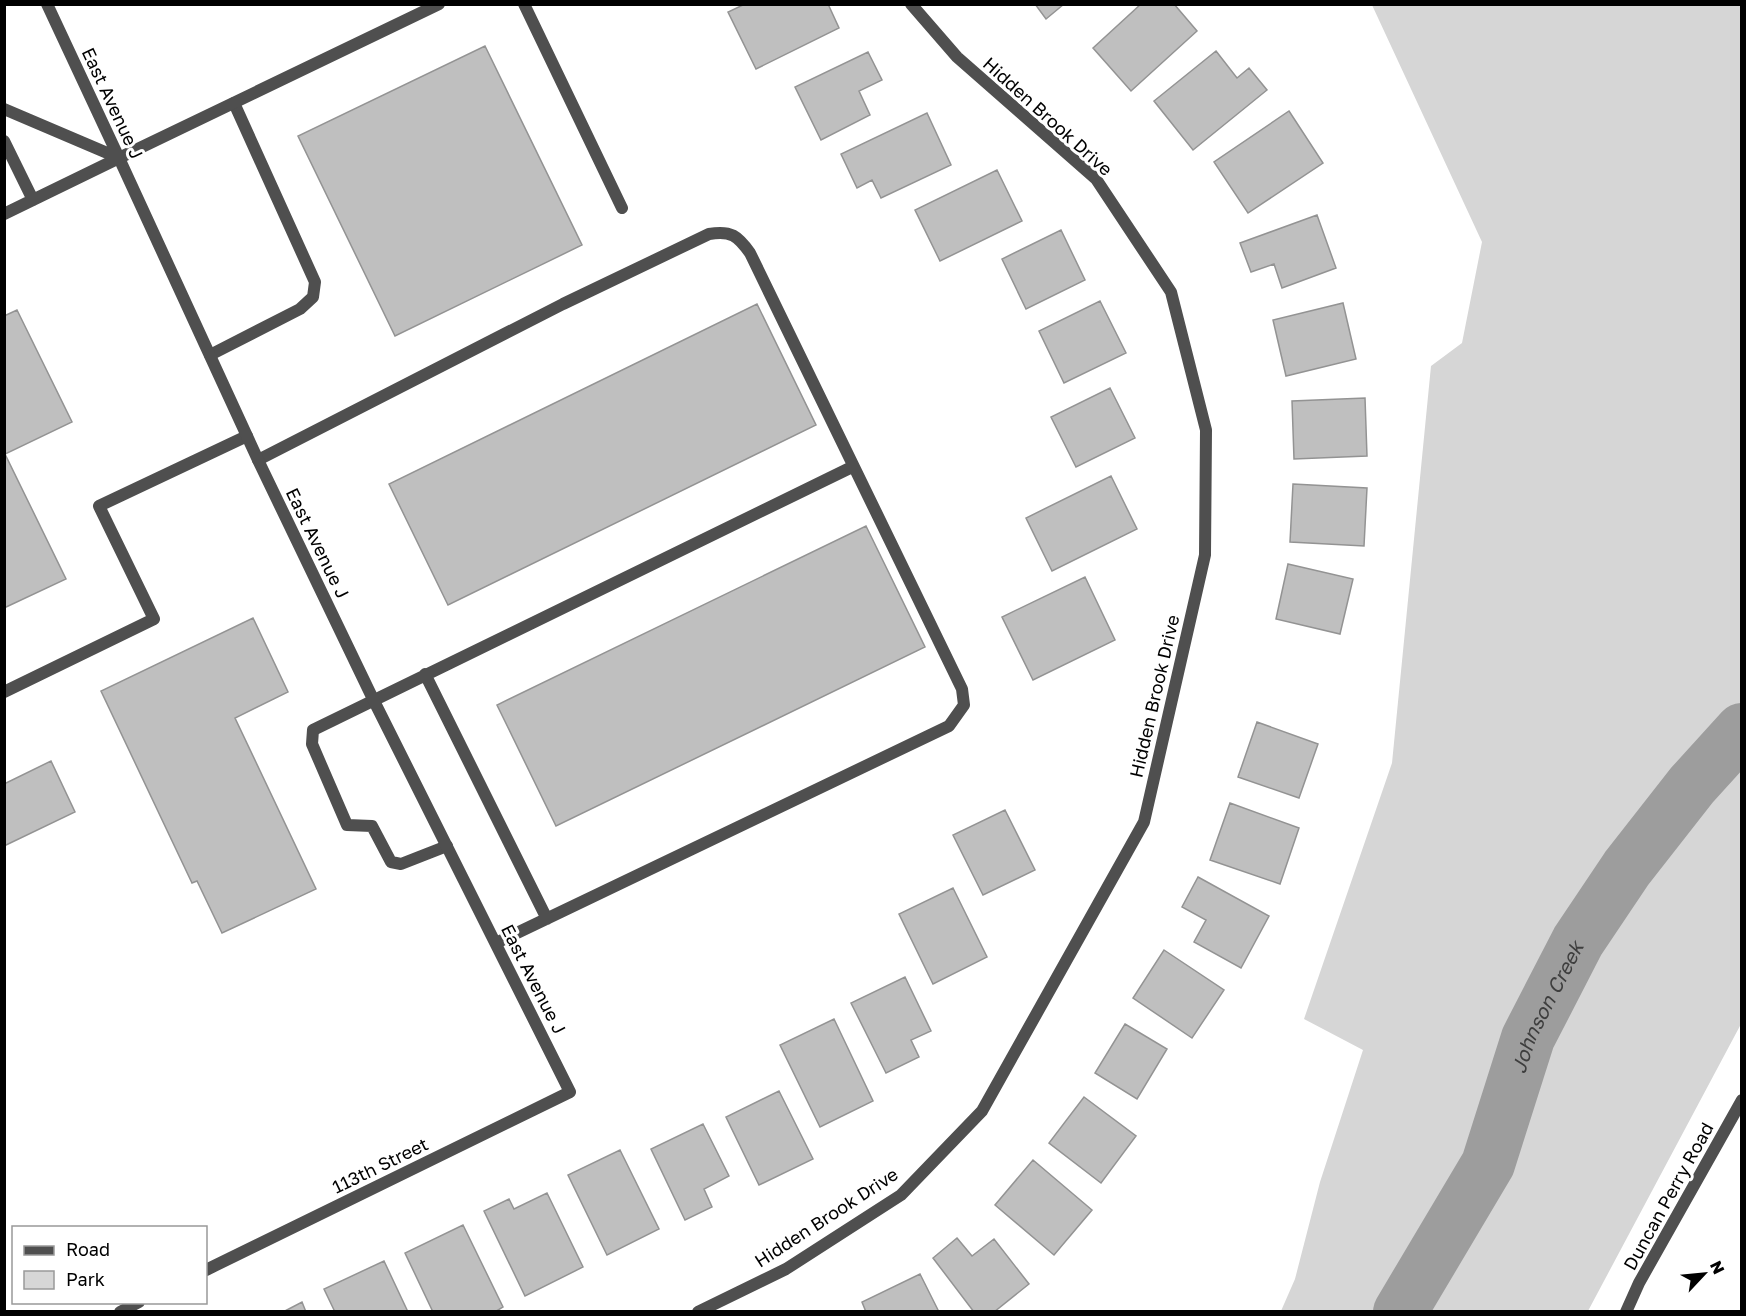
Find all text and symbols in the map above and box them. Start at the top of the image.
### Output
street label: East Avenue J [78,44,148,162]
street label: Hidden Brook Drive [979,52,1117,180]
street label: East Avenue J [282,484,354,602]
street label: Hidden Brook Drive [1125,612,1183,780]
street label: East Avenue J [497,920,571,1038]
water label: Johnson Creek [1506,935,1589,1076]
street label: Duncan Perry Road [1618,1118,1718,1274]
street label: 113th Street [328,1132,432,1198]
street label: Hidden Brook Drive [750,1162,902,1272]
legend [12,1226,207,1304]
text: Road [66,1238,110,1260]
north arrow [1674,1244,1734,1304]
text: N [1706,1258,1729,1277]
text: Park [66,1268,105,1290]

